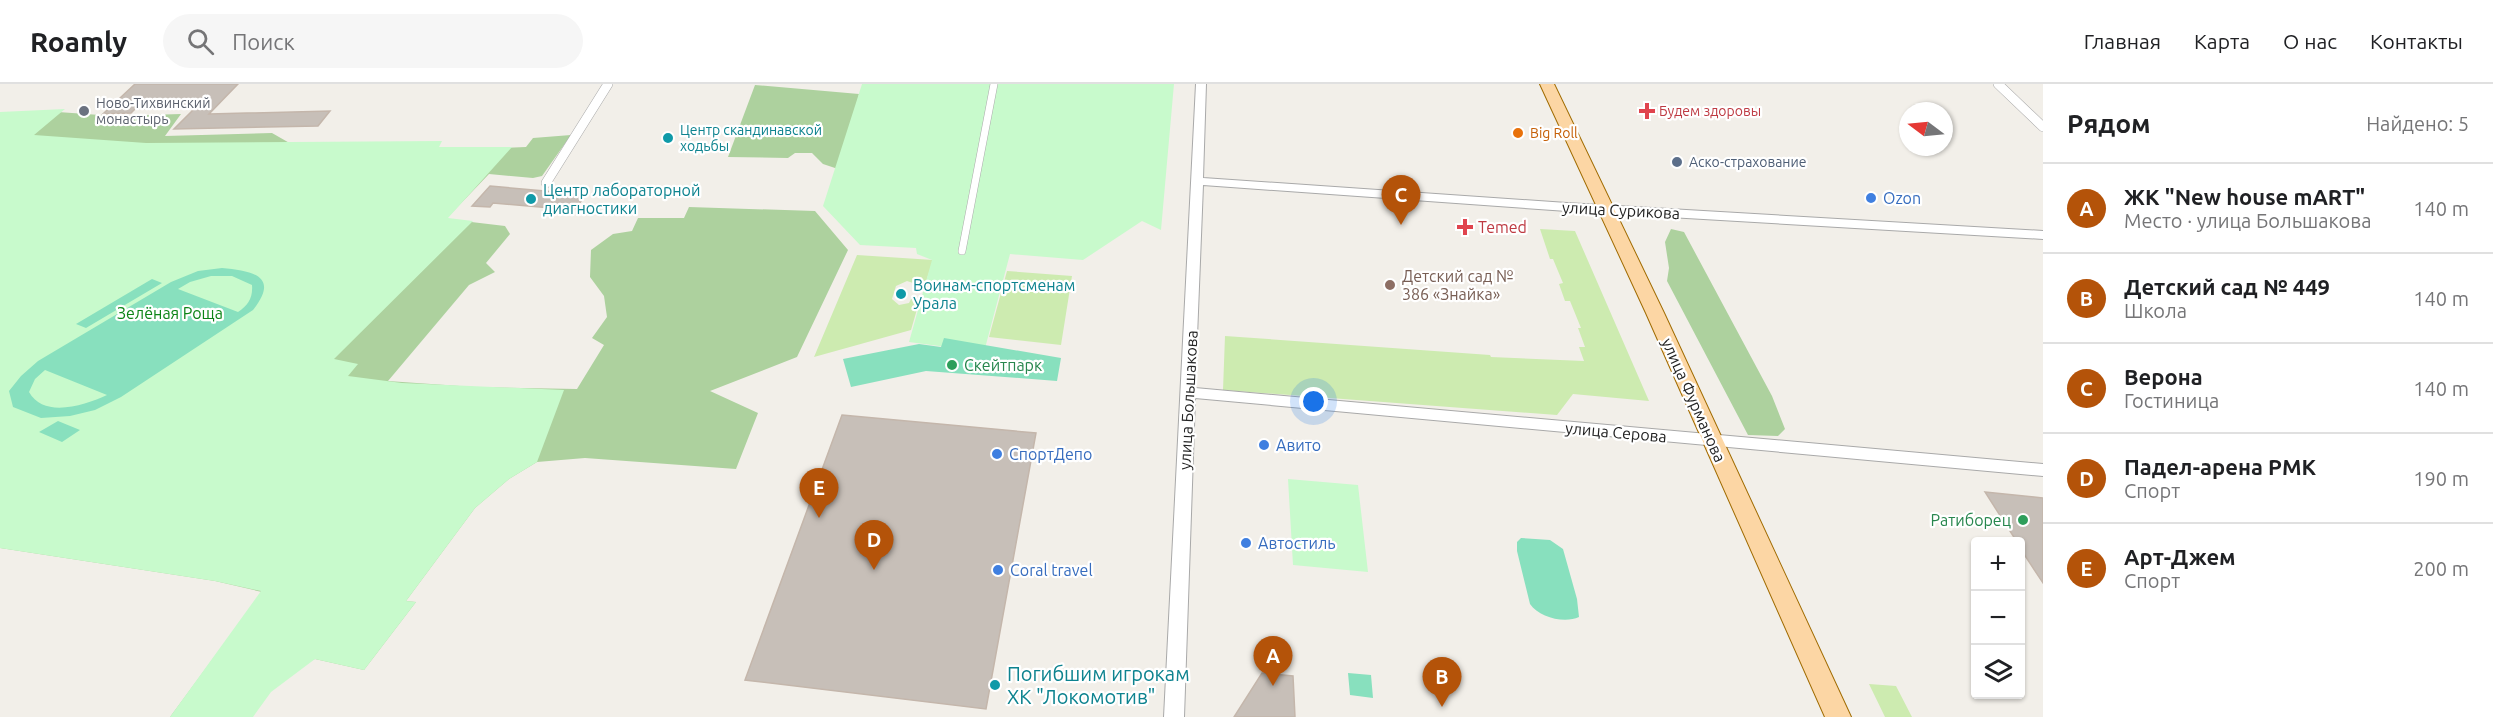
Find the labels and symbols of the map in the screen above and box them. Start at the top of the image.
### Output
place label: Ново-Тихвинский монастырь [96,95,210,127]
north arrow [1899,102,1953,156]
place label: Будем здоровы [1659,103,1761,119]
marker: Ново-Тихвинский монастырь [77,104,91,118]
marker: Будем здоровы [1640,104,1654,118]
place label: Центр скандинавской ходьбы [680,122,822,154]
place label: Big Roll [1530,125,1578,141]
marker: Big Roll [1511,126,1525,140]
marker: Центр скандинавской ходьбы [661,131,675,145]
place label: Аско-страхование [1689,154,1807,170]
marker: Аско-страхование [1670,155,1684,169]
pin: C [1382,176,1420,225]
place label: Центр лабораторной диагностики [543,181,700,217]
place label: Ozon [1883,189,1921,207]
marker: Ozon [1864,191,1878,205]
marker: Центр лабораторной диагностики [524,192,538,206]
street label: улица Сурикова [1562,198,1680,222]
marker: Temed [1456,218,1474,236]
place label: Temed [1478,218,1527,236]
place label: Детский сад № 386 «Знайка» [1402,267,1514,303]
place label: Воинам-спортсменам Урала [913,276,1075,312]
marker: Детский сад № 386 «Знайка» [1383,278,1397,292]
marker: Воинам-спортсменам Урала [894,287,908,301]
park label: Зелёная Роща [117,304,223,322]
street label: улица Большакова [1175,330,1201,470]
street label: улица Фурманова [1659,335,1729,465]
place label: Скейтпарк [964,356,1042,374]
marker: Скейтпарк [945,358,959,372]
your location [1299,387,1328,416]
street label: улица Серова [1564,419,1668,445]
place label: Авито [1276,436,1321,454]
marker: Авито [1257,438,1271,452]
place label: СпортДепо [1009,445,1092,463]
marker: СпортДепо [990,447,1004,461]
pin: E [800,468,838,518]
place label: Ратиборец [1931,511,2011,529]
marker: Ратиборец [2016,513,2030,527]
pin: D [854,520,894,570]
place label: Автостиль [1258,534,1336,552]
marker: Автостиль [1239,536,1253,550]
place label: Coral travel [1010,561,1093,579]
marker: Coral travel [991,563,1005,577]
pin: A [1254,636,1292,686]
pin: B [1422,658,1462,707]
place label: Погибшим игрокам ХК "Локомотив" [1007,662,1190,708]
marker: Погибшим игрокам ХК "Локомотив" [988,678,1002,692]

